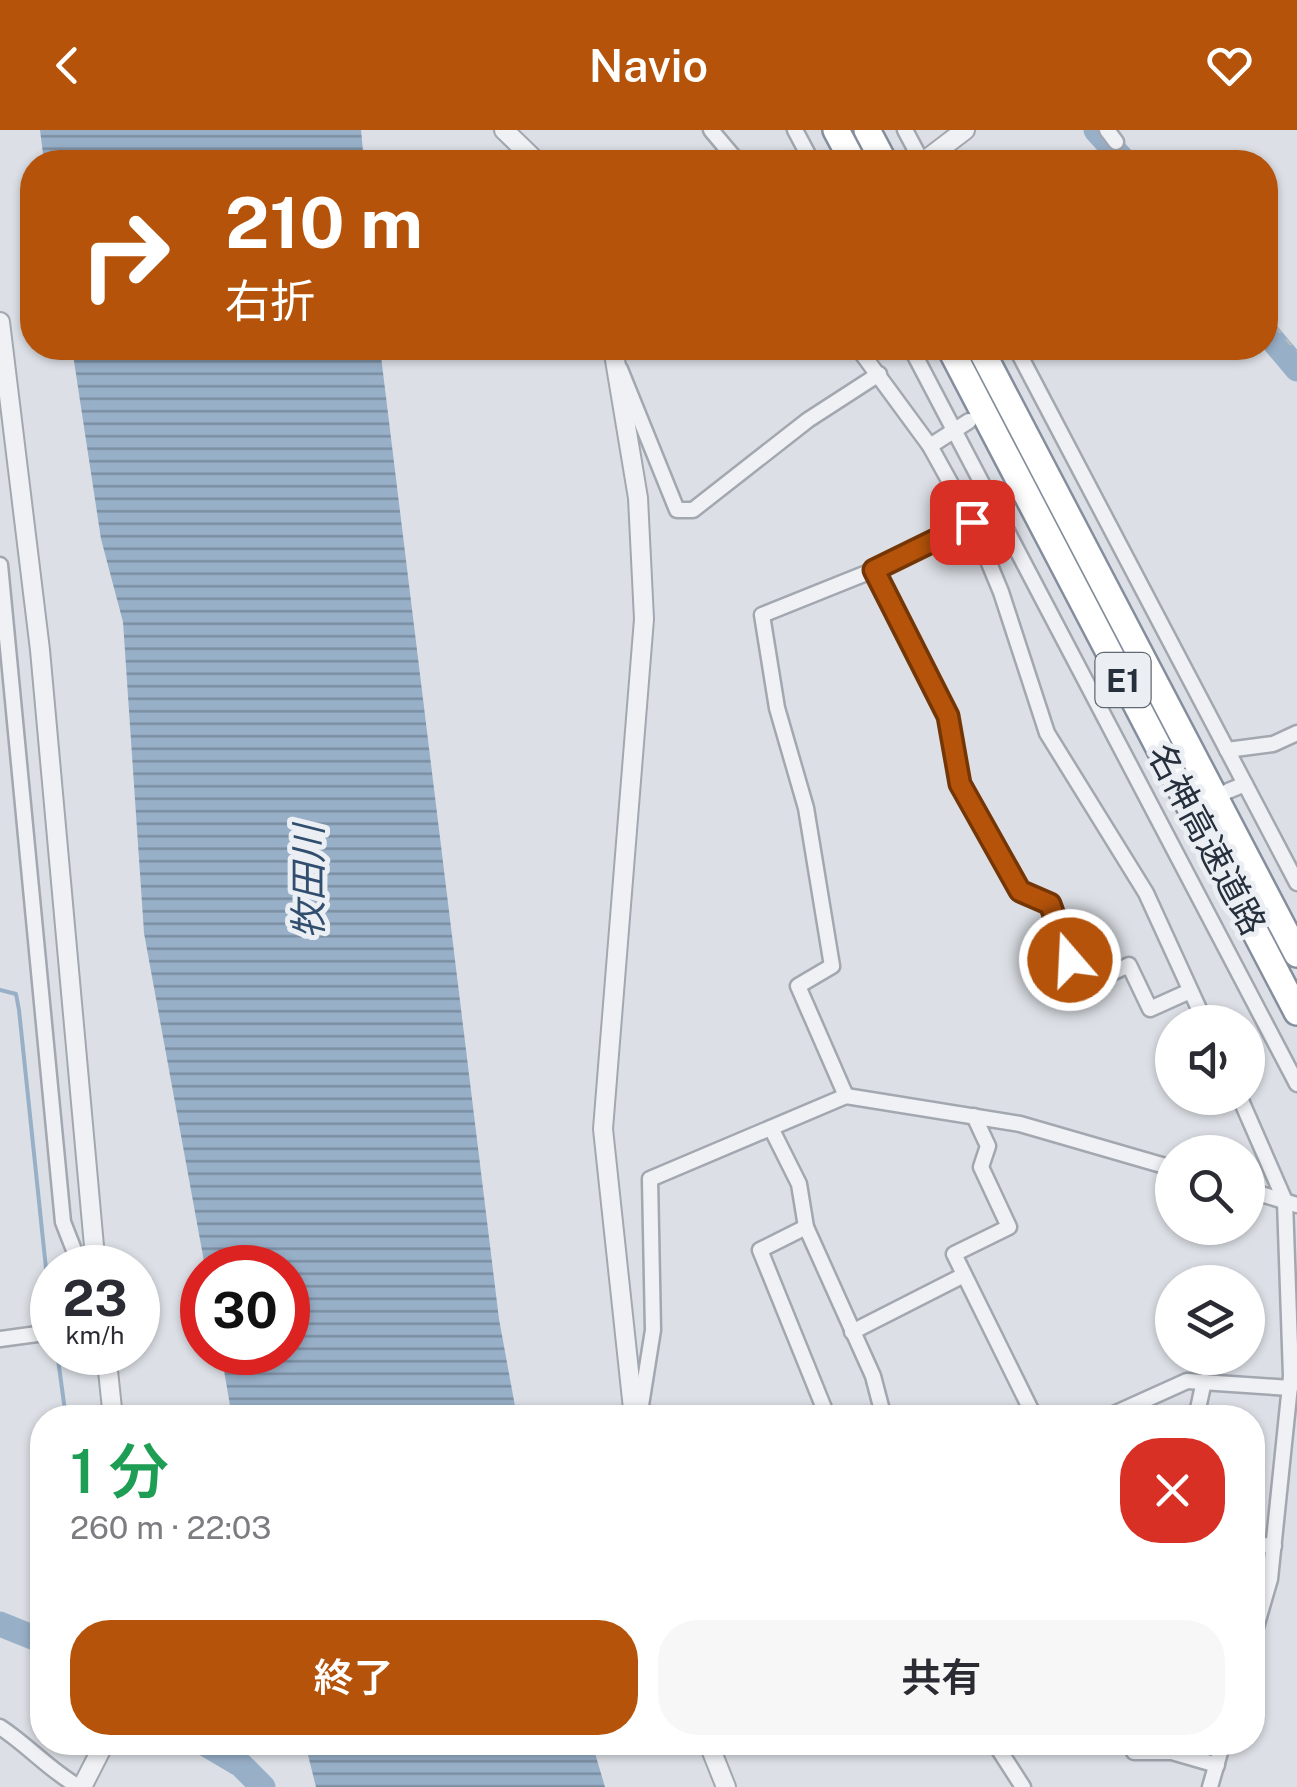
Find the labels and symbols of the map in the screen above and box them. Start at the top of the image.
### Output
pin [930,480,1015,565]
road number: E1 [1096,653,1150,707]
street label: 名神高速道路 [1140,737,1274,941]
water label: 牧田川 [286,821,331,939]
position arrow [1018,908,1122,1012]
speed limit sign: 30 [180,1245,310,1375]

